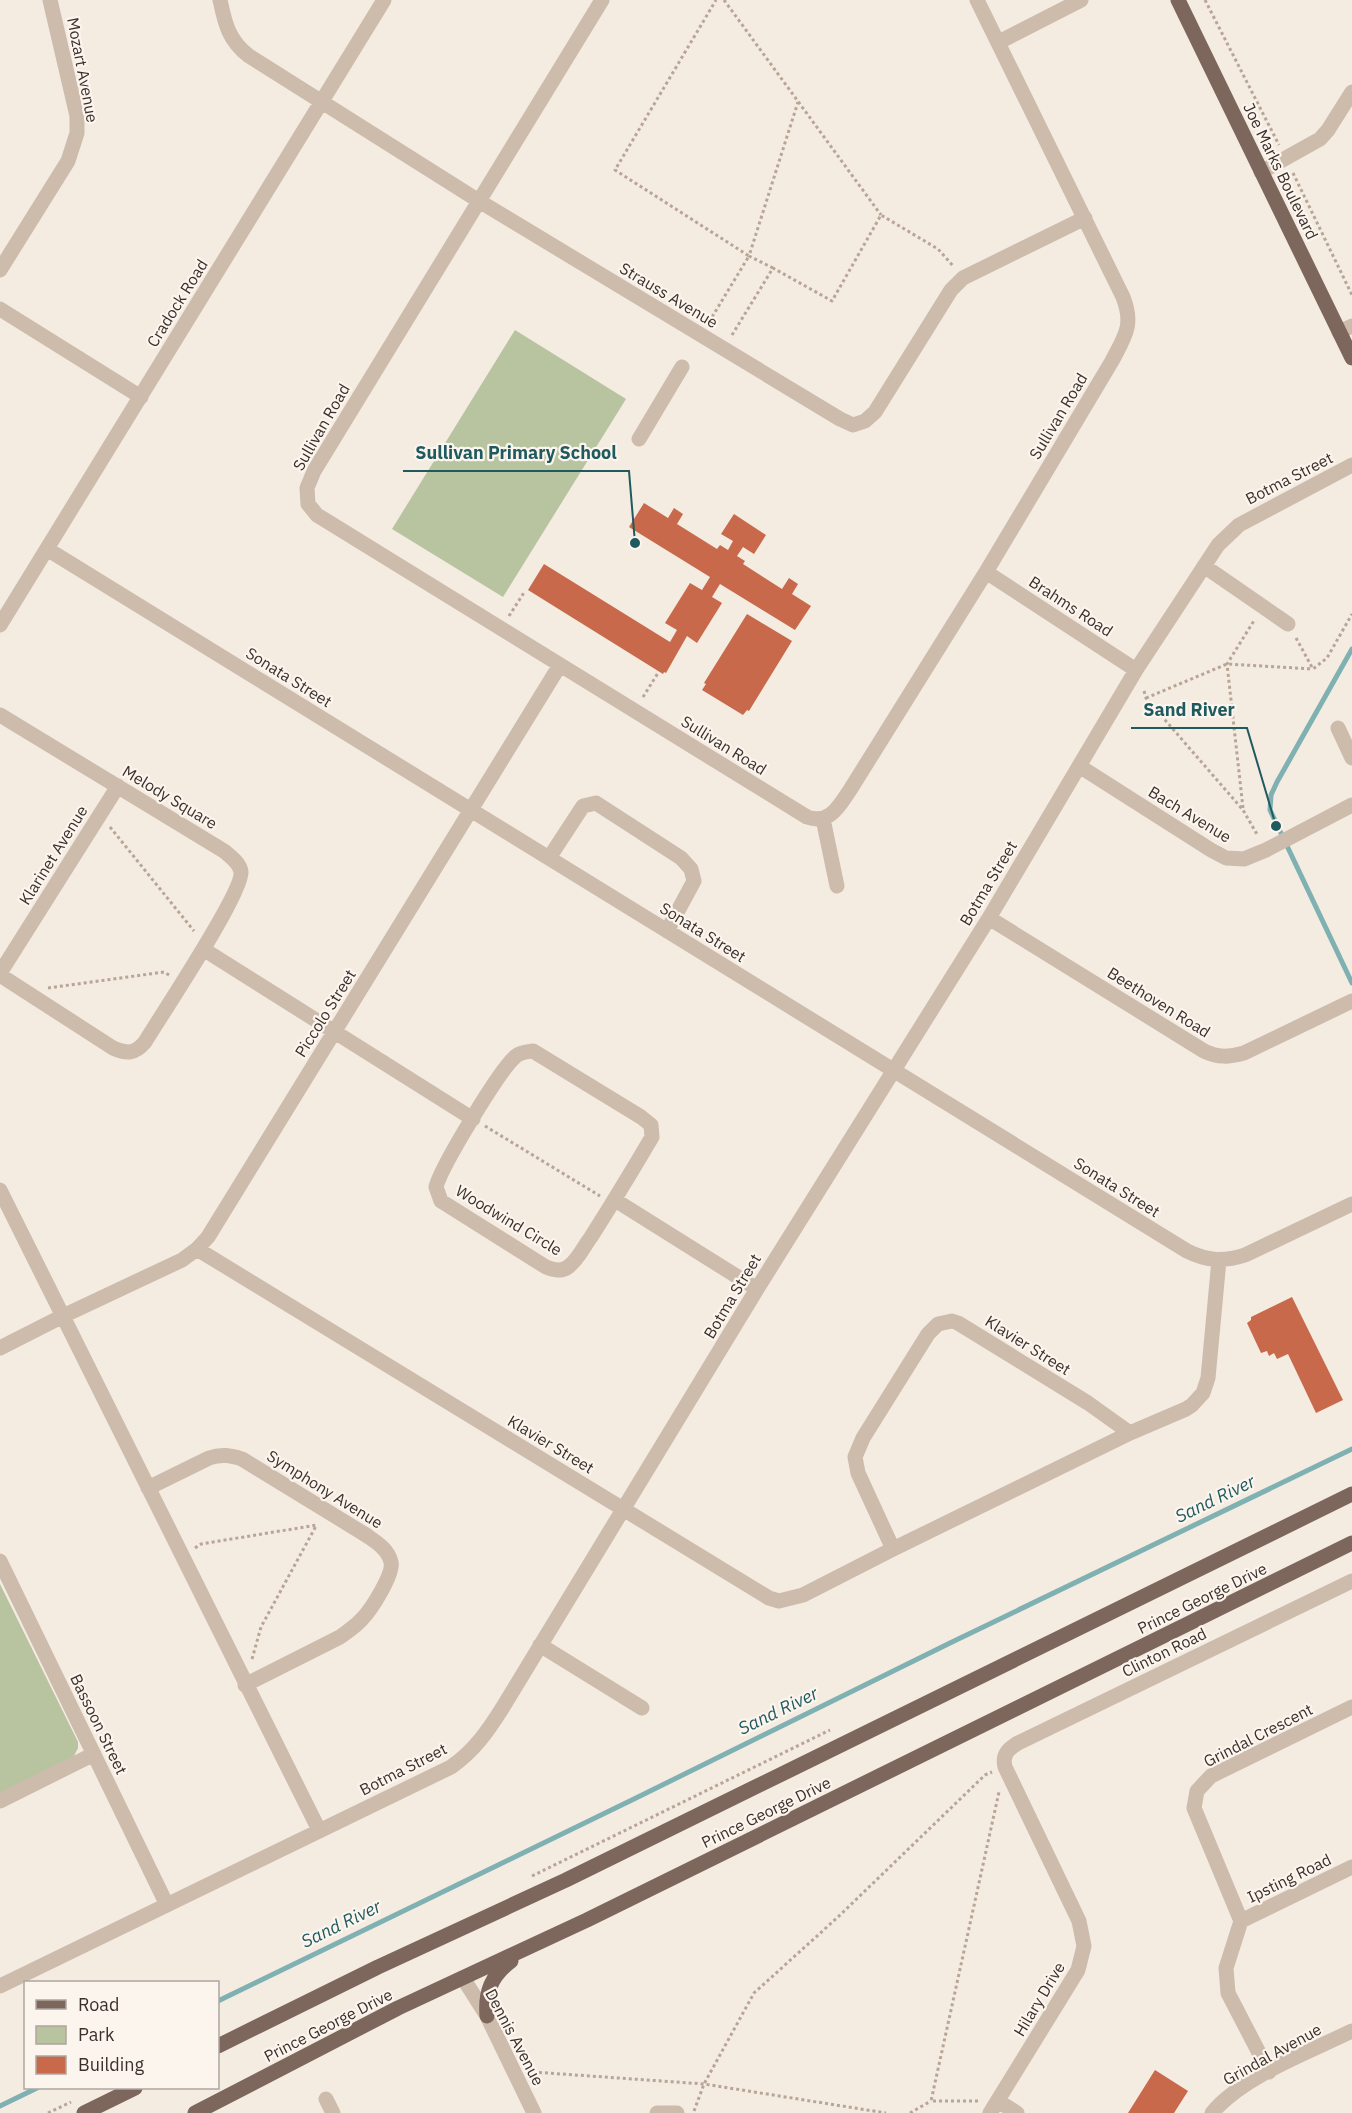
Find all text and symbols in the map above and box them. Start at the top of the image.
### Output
street label: Mozart Avenue [63,16,103,124]
street label: Joe Marks Boulevard [1239,99,1323,243]
street label: Cradock Road [142,255,212,351]
street label: Strauss Avenue [616,258,722,332]
street label: Sullivan Road [1024,369,1092,463]
street label: Sullivan Road [288,380,354,474]
callout: Sullivan Primary School [403,435,629,471]
text: Sullivan Primary School [415,441,617,464]
street label: Botma Street [1242,447,1336,509]
street label: Brahms Road [1025,571,1117,641]
street label: Sonata Street [242,643,336,711]
callout: Sand River [1131,692,1247,728]
text: Sand River [1143,698,1235,721]
street label: Sullivan Road [678,711,770,779]
street label: Melody Square [119,761,221,833]
street label: Bach Avenue [1145,781,1235,847]
street label: Klarinet Avenue [14,801,92,908]
street label: Botma Street [955,837,1021,929]
street label: Sonata Street [656,898,750,966]
street label: Beethoven Road [1104,962,1214,1042]
street label: Piccolo Street [290,965,360,1061]
street label: Sonata Street [1070,1153,1164,1221]
street label: Woodwind Circle [452,1180,566,1260]
street label: Botma Street [699,1250,765,1342]
street label: Klavier Street [982,1311,1074,1379]
street label: Klavier Street [504,1410,598,1478]
street label: Symphony Avenue [263,1445,387,1533]
water label: Sand River [1171,1469,1259,1528]
street label: Prince George Drive [1134,1558,1270,1638]
street label: Clinton Road [1118,1623,1210,1681]
street label: Bassoon Street [66,1671,132,1777]
water label: Sand River [734,1681,822,1740]
street label: Grindal Crescent [1200,1699,1316,1771]
street label: Botma Street [356,1738,450,1800]
street label: Prince George Drive [698,1772,834,1852]
street label: Ipsting Road [1244,1849,1334,1907]
water label: Sand River [297,1894,385,1953]
street label: Hilary Drive [1009,1958,1069,2040]
legend [24,1981,219,2089]
street label: Prince George Drive [260,1984,396,2066]
street label: Dennis Avenue [481,1985,549,2089]
text: Road [78,1993,119,2016]
street label: Grindal Avenue [1219,2019,1325,2089]
text: Park [78,2023,115,2046]
text: Building [78,2053,145,2076]

